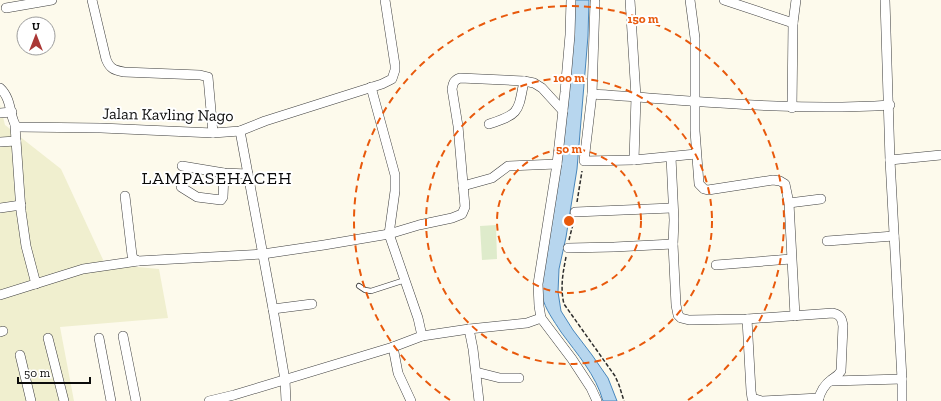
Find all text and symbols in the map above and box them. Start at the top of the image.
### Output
text: 150 m [628,12,659,26]
north arrow [16,16,56,56]
text: U [32,20,40,33]
text: 100 m [553,71,585,85]
street label: Jalan Kavling Nago [102,104,234,125]
text: 50 m [556,142,582,156]
district label: LAMPASEHACEH [141,167,293,189]
centre of rings [562,214,576,228]
scale bar [18,359,90,385]
text: 50 m [24,366,51,380]

